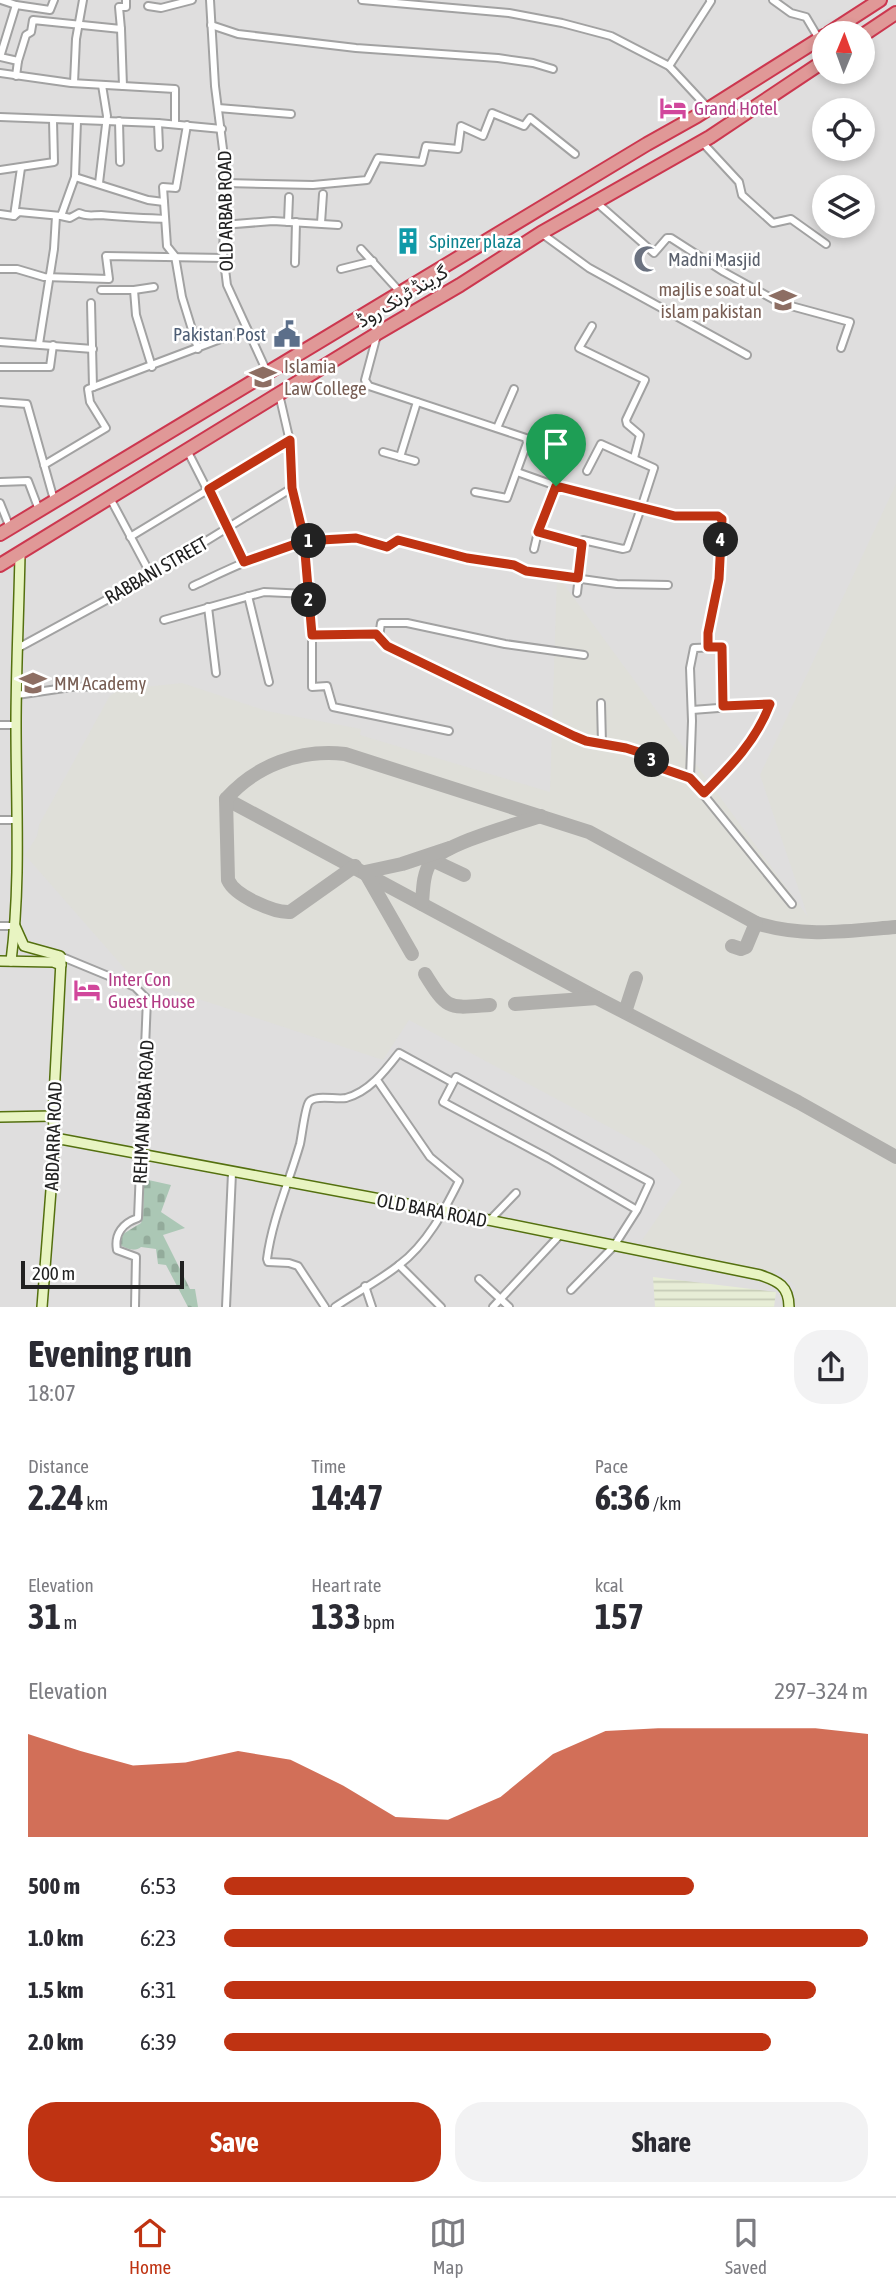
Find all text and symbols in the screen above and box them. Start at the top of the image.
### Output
north arrow [812,21,875,84]
map controls [812,21,875,238]
hotel icon: Grand Hotel [658,93,688,123]
place label: Grand Hotel [694,97,778,119]
button: locate [812,98,875,161]
street label: OLD ARBAB ROAD [213,150,237,272]
button: layers [812,175,875,238]
building icon: Spinzer plaza [393,226,423,256]
place label: Spinzer plaza [429,230,522,252]
mosque icon: Madni Masjid [632,244,662,274]
place label: Madni Masjid [668,248,761,270]
street label: گرینڈ ٹرنک روڈ [353,260,452,333]
place label: majlis e soat ul islam pakistan [658,278,762,322]
school or university icon: majlis e soat ul islam pakistan [768,285,798,315]
public building icon: Pakistan Post [272,319,302,349]
place label: Pakistan Post [173,323,266,345]
place label: Islamia Law College [284,355,367,399]
school or university icon: Islamia Law College [248,362,278,392]
pin [526,414,586,486]
icon: arrive [537,425,575,463]
pin: 4 [704,522,738,558]
pin: 1 [292,524,326,558]
text: 4 [716,528,725,550]
text: 1 [304,529,313,551]
street label: RABBANI STREET [101,531,212,608]
pin: 2 [292,582,326,618]
text: 2 [304,588,313,610]
school or university icon: MM Academy [18,668,48,698]
place label: MM Academy [54,672,147,694]
pin: 3 [634,742,670,778]
text: 3 [647,748,656,770]
place label: Inter Con Guest House [108,968,195,1012]
hotel icon: Inter Con Guest House [72,975,102,1005]
street label: REHMAN BABA ROAD [128,1039,158,1185]
street label: ABDARRA ROAD [40,1081,66,1191]
street label: OLD BARA ROAD [375,1189,489,1231]
scale bar [21,1258,184,1290]
text: 200 m [32,1262,75,1284]
button: share [794,1330,868,1404]
text: Evening run [28,1332,192,1375]
text: 18:07 [28,1380,76,1406]
text: Distance [28,1455,89,1477]
text: Time [311,1455,346,1477]
text: Pace [595,1455,628,1477]
text: 2.24 [28,1477,84,1517]
text: 14:47 [311,1477,383,1517]
text: 6:36 [595,1477,650,1517]
text: km [84,1492,108,1514]
text: /km [650,1492,681,1514]
text: Elevation [28,1574,94,1596]
text: Heart rate [311,1574,381,1596]
text: kcal [595,1574,624,1596]
text: 31 [28,1596,61,1636]
text: 133 [311,1596,361,1636]
text: 157 [595,1596,644,1636]
text: m [61,1611,77,1633]
text: bpm [361,1611,395,1633]
text: Elevation [28,1678,108,1704]
text: 297–324 m [774,1678,868,1704]
text: 500 m [28,1873,80,1899]
text: 6:53 [140,1873,177,1899]
text: 1.0 km [28,1925,84,1951]
text: 6:23 [140,1925,177,1951]
text: 1.5 km [28,1977,84,2003]
text: 6:31 [140,1977,177,2003]
text: 2.0 km [28,2029,84,2055]
text: 6:39 [140,2029,177,2055]
button: Save [28,2102,441,2182]
button: Share [455,2102,868,2182]
tab: Home [129,2214,171,2278]
tab: Map [429,2214,467,2278]
tab: Saved [725,2214,767,2278]

